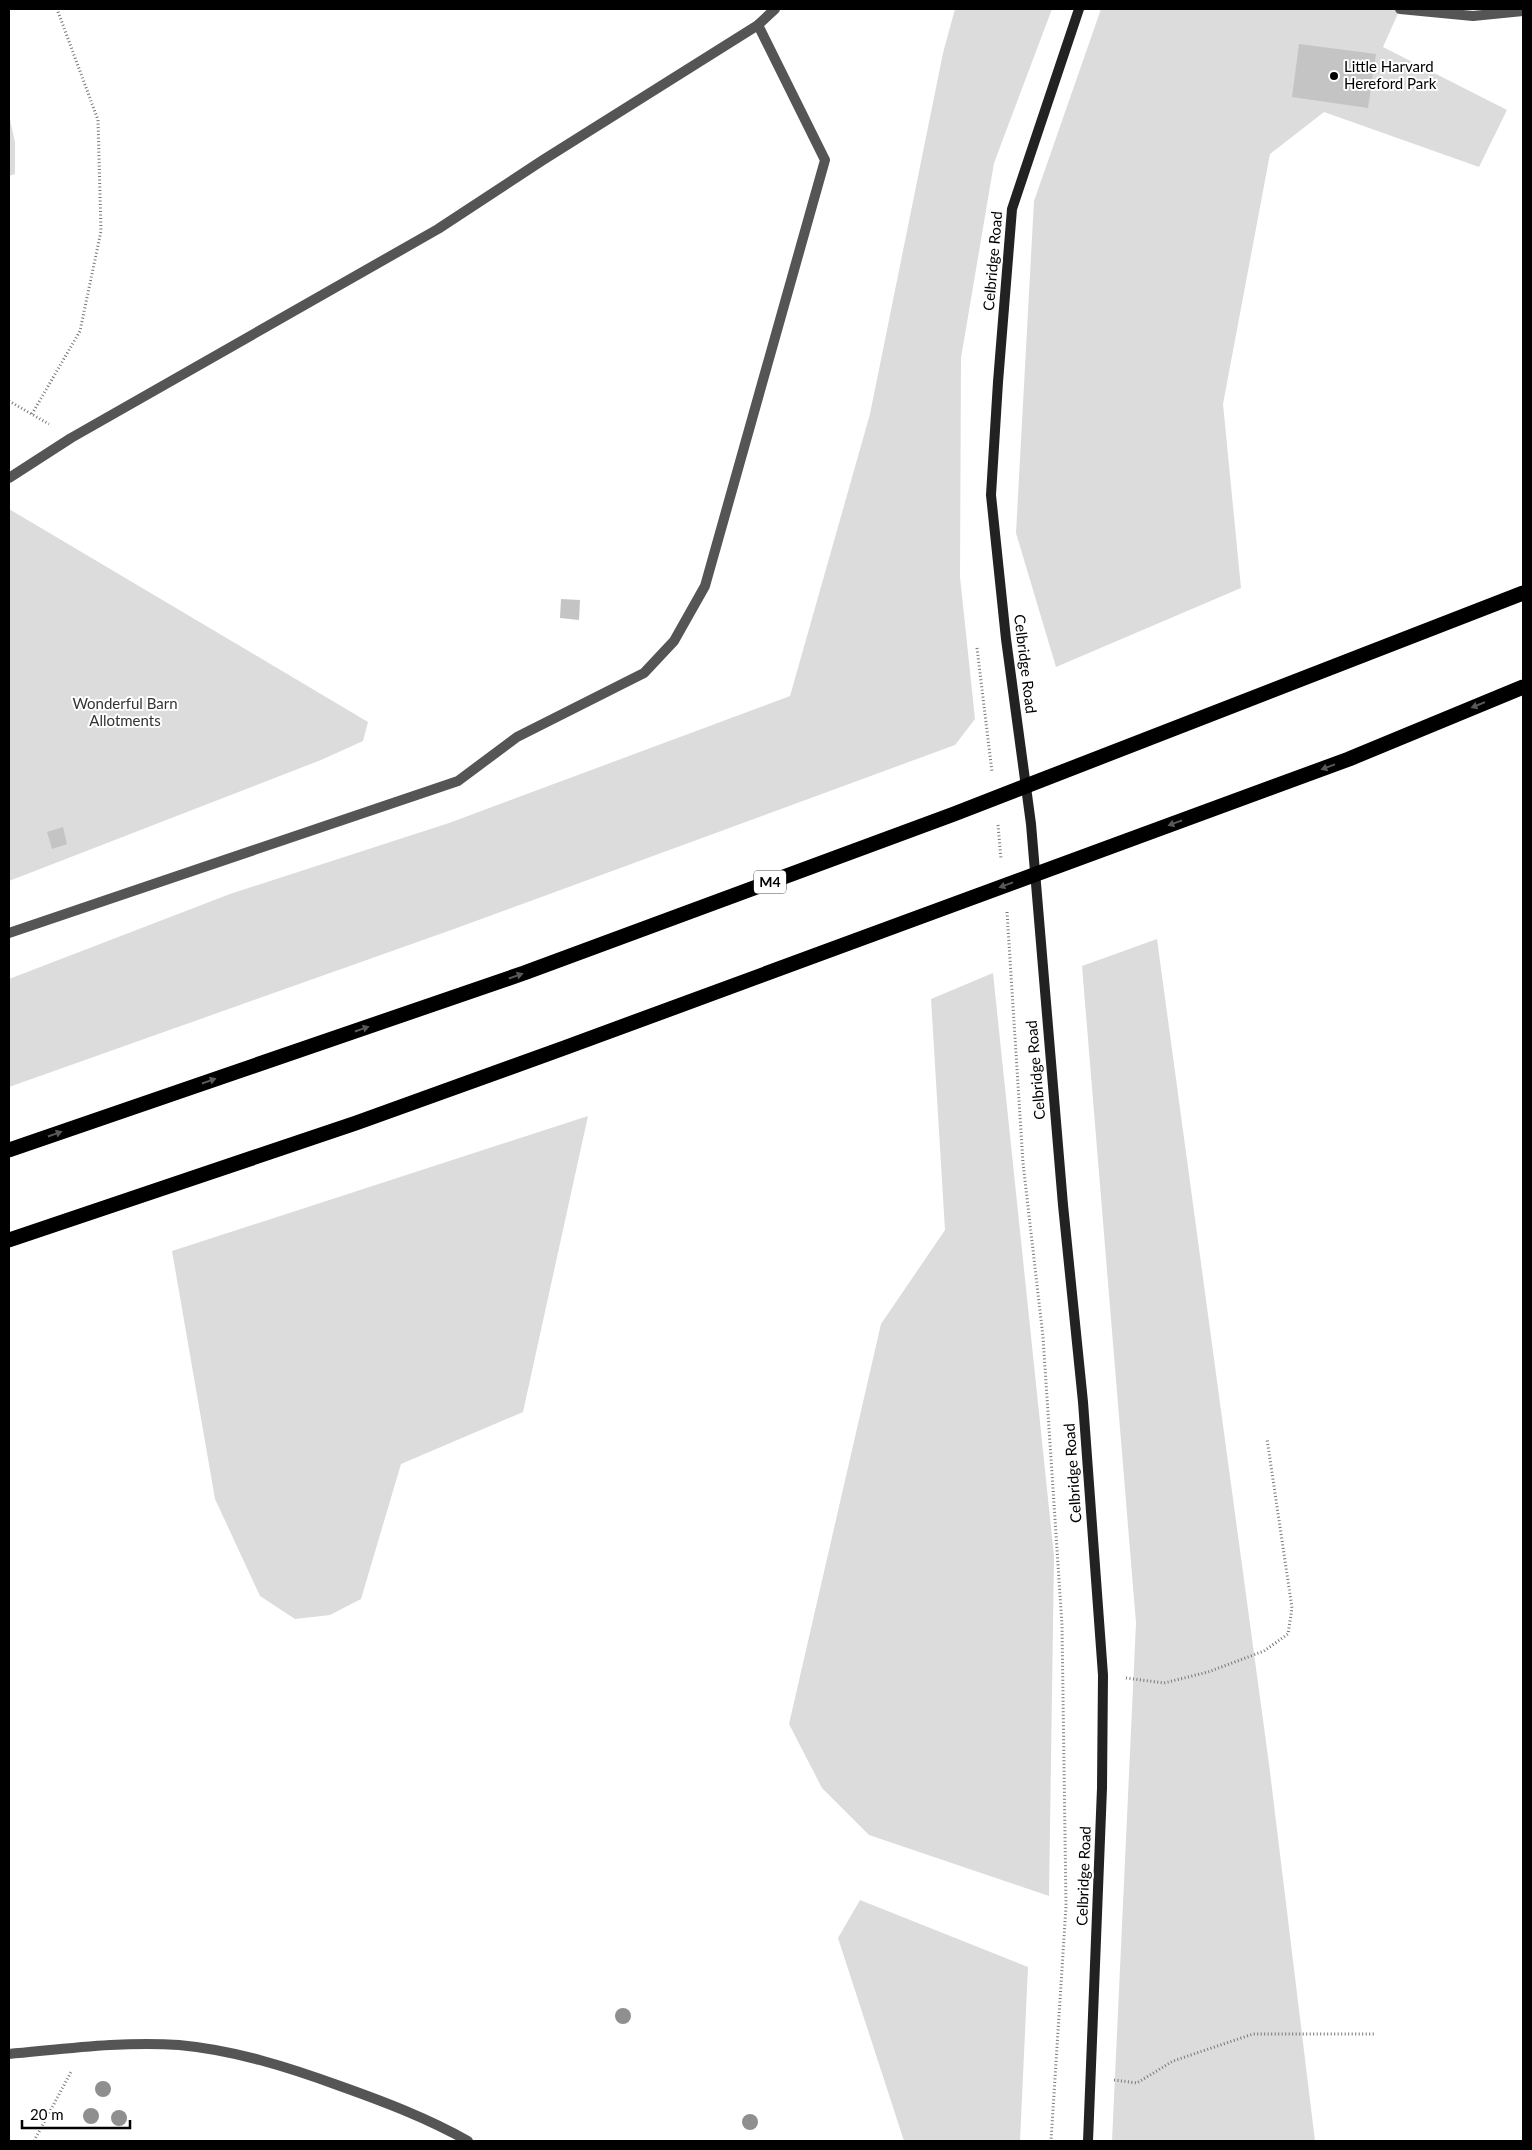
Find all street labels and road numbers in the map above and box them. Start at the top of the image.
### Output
street label: Celbridge Road [979,210,1005,311]
street label: Celbridge Road [1011,613,1041,715]
road number: M4 [754,870,786,894]
street label: Celbridge Road [1022,1020,1048,1121]
street label: Celbridge Road [1060,1423,1084,1524]
street label: Celbridge Road [1072,1826,1094,1926]

